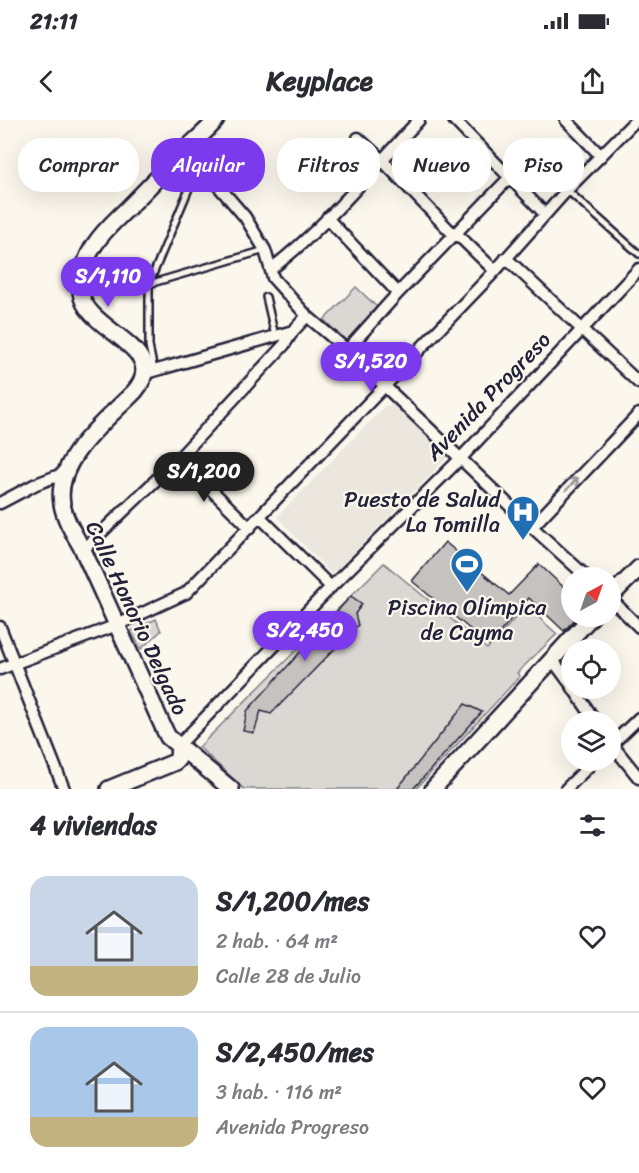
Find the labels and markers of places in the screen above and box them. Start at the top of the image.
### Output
pin: S/1,110 [53,257,163,308]
pin: S/1,520 [316,342,426,393]
pin: S/1,200 [149,452,259,503]
place label: Puesto de Salud La Tomilla [344,480,501,544]
hospital icon: Puesto de Salud La Tomilla [505,494,541,541]
sports icon: Piscina Olímpica de Cayma [449,546,485,593]
place label: Piscina Olímpica de Cayma [388,588,547,652]
pin: S/2,450 [250,611,360,662]

